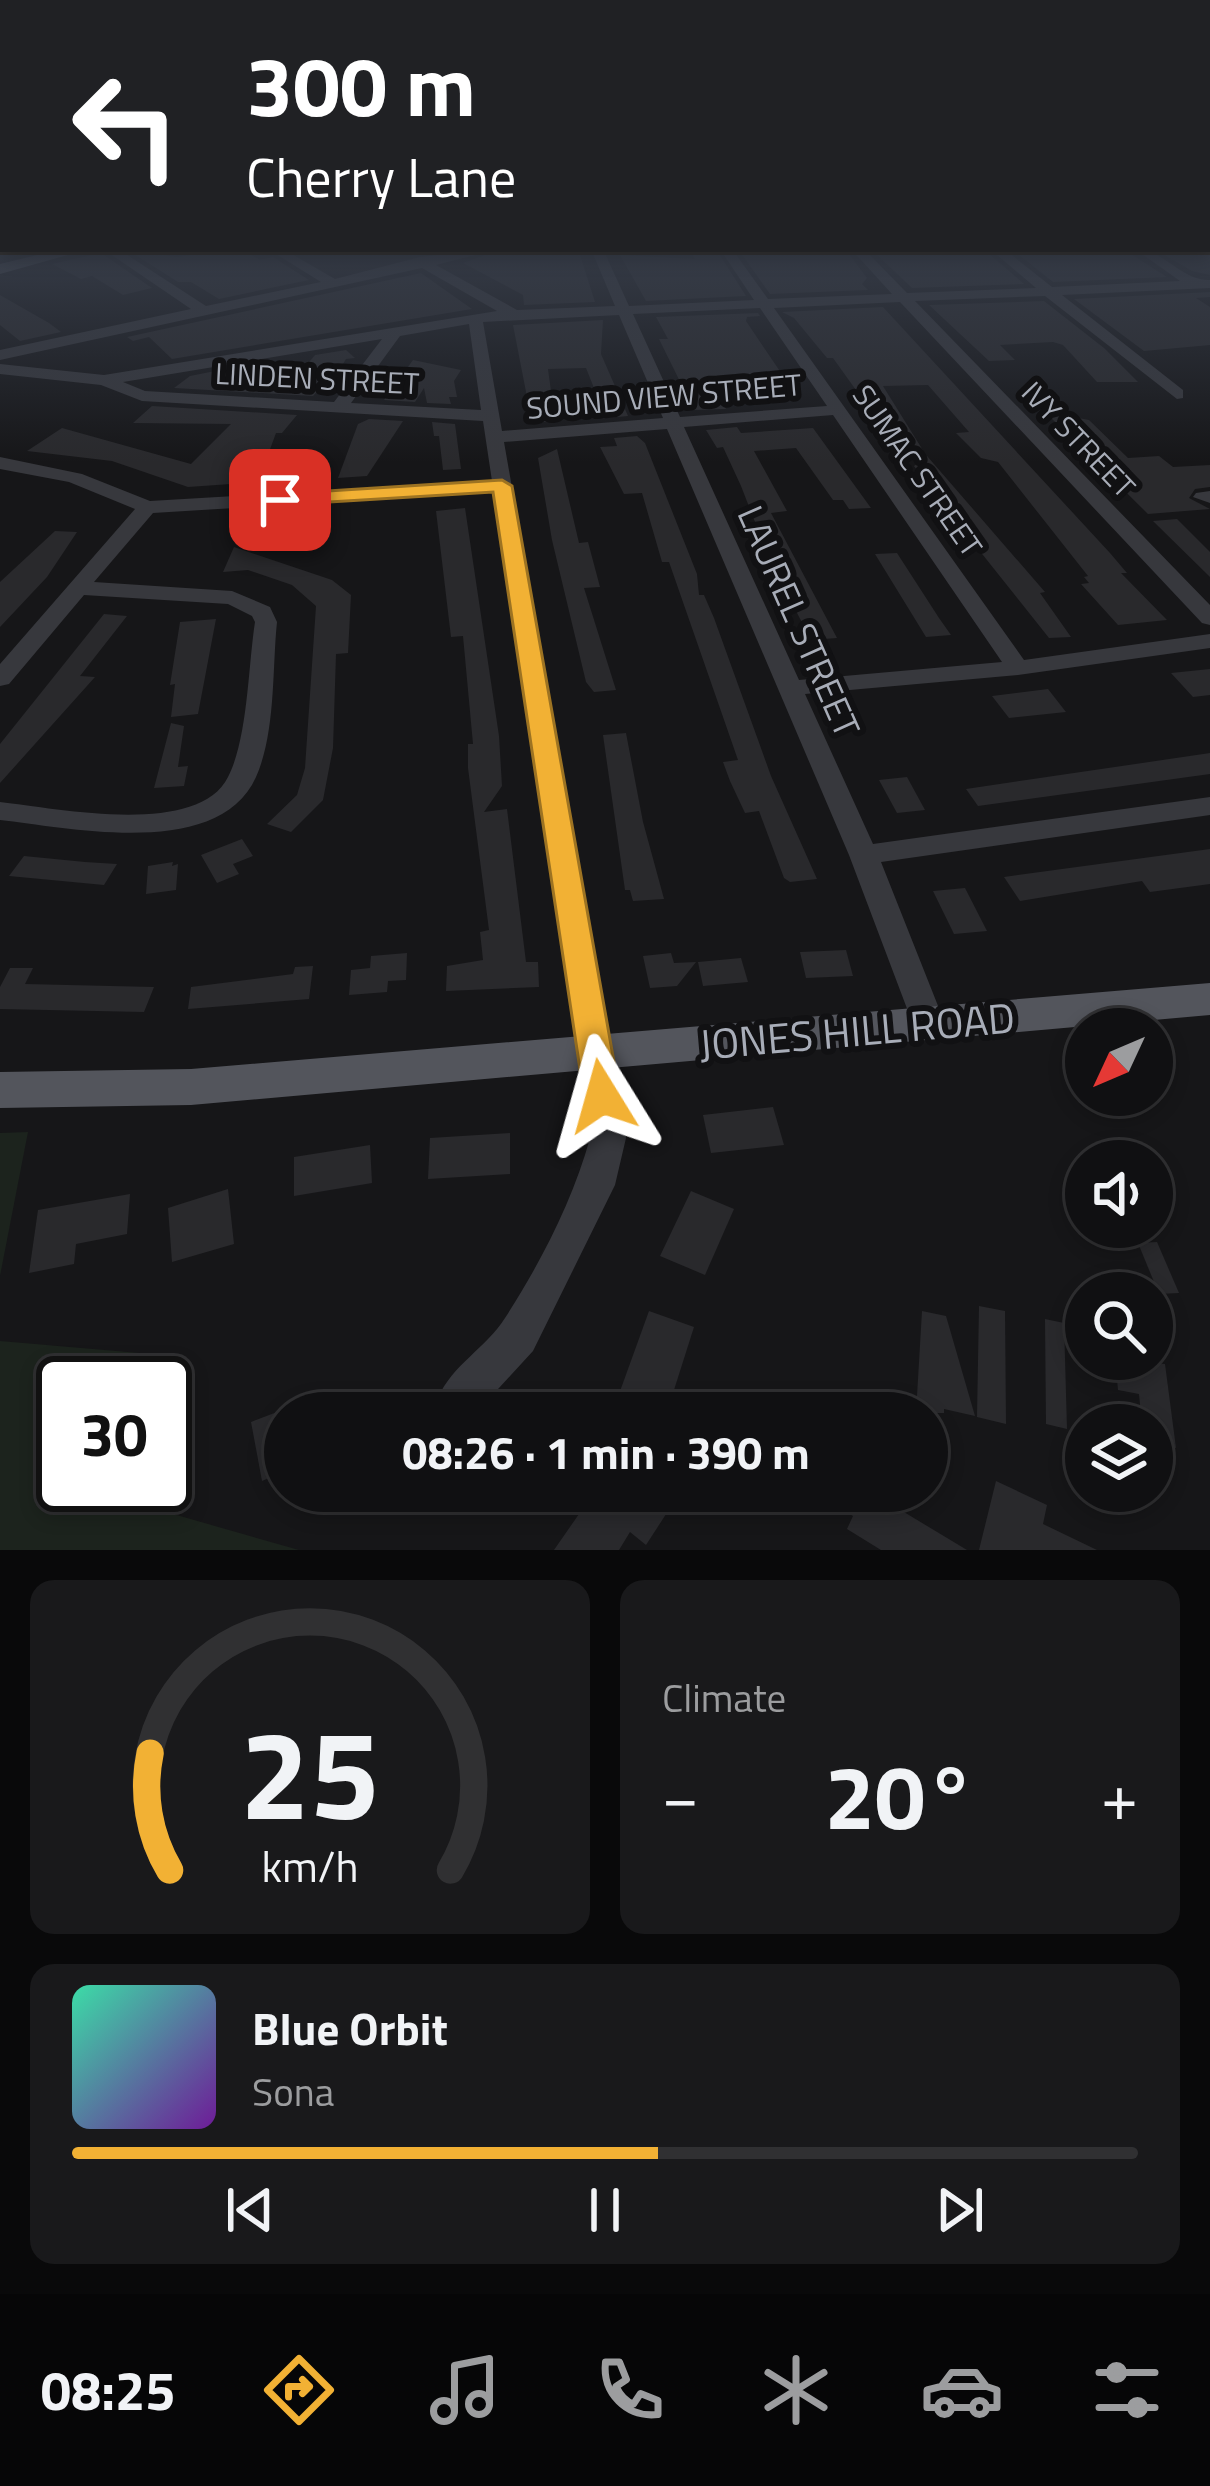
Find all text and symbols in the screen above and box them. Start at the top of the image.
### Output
text: 300 m [246,21,476,149]
icon: left [48,48,204,204]
text: Cherry Lane [246,136,516,218]
street label: LINDEN STREET [214,350,420,406]
street label: SOUND VIEW STREET [525,361,803,431]
street label: IVY STREET [1011,370,1146,508]
street label: SUMAC STREET [841,375,994,566]
pin [229,449,331,551]
icon: arrive [247,467,313,533]
street label: LAUREL STREET [724,496,875,745]
street label: JONES HILL ROAD [696,984,1017,1076]
north arrow [1065,1008,1173,1116]
map controls [1065,1008,1173,1512]
position arrow [539,1033,665,1159]
button: sound [1065,1140,1173,1248]
button: search [1065,1272,1173,1380]
speed limit sign: 30 [36,1356,192,1512]
button: layers [1065,1404,1173,1512]
text: 08:26 · 1 min · 390 m [402,1418,810,1486]
text: Climate [662,1668,786,1727]
text: 25 [240,1678,380,1867]
text: 20° [824,1727,976,1864]
text: − [662,1745,699,1846]
text: + [1101,1745,1138,1846]
text: km/h [261,1833,359,1899]
text: Blue Orbit [252,1994,448,2062]
text: Sona [252,2062,334,2121]
icon: previous [217,2177,283,2243]
icon: pause [572,2177,638,2243]
icon: next [927,2177,993,2243]
icon: directions [257,2348,341,2432]
icon: music [423,2348,507,2432]
icon: phone [588,2348,672,2432]
icon: climate [754,2348,838,2432]
icon: car [920,2348,1004,2432]
icon: filters [1085,2348,1169,2432]
text: 08:25 [41,2349,176,2431]

